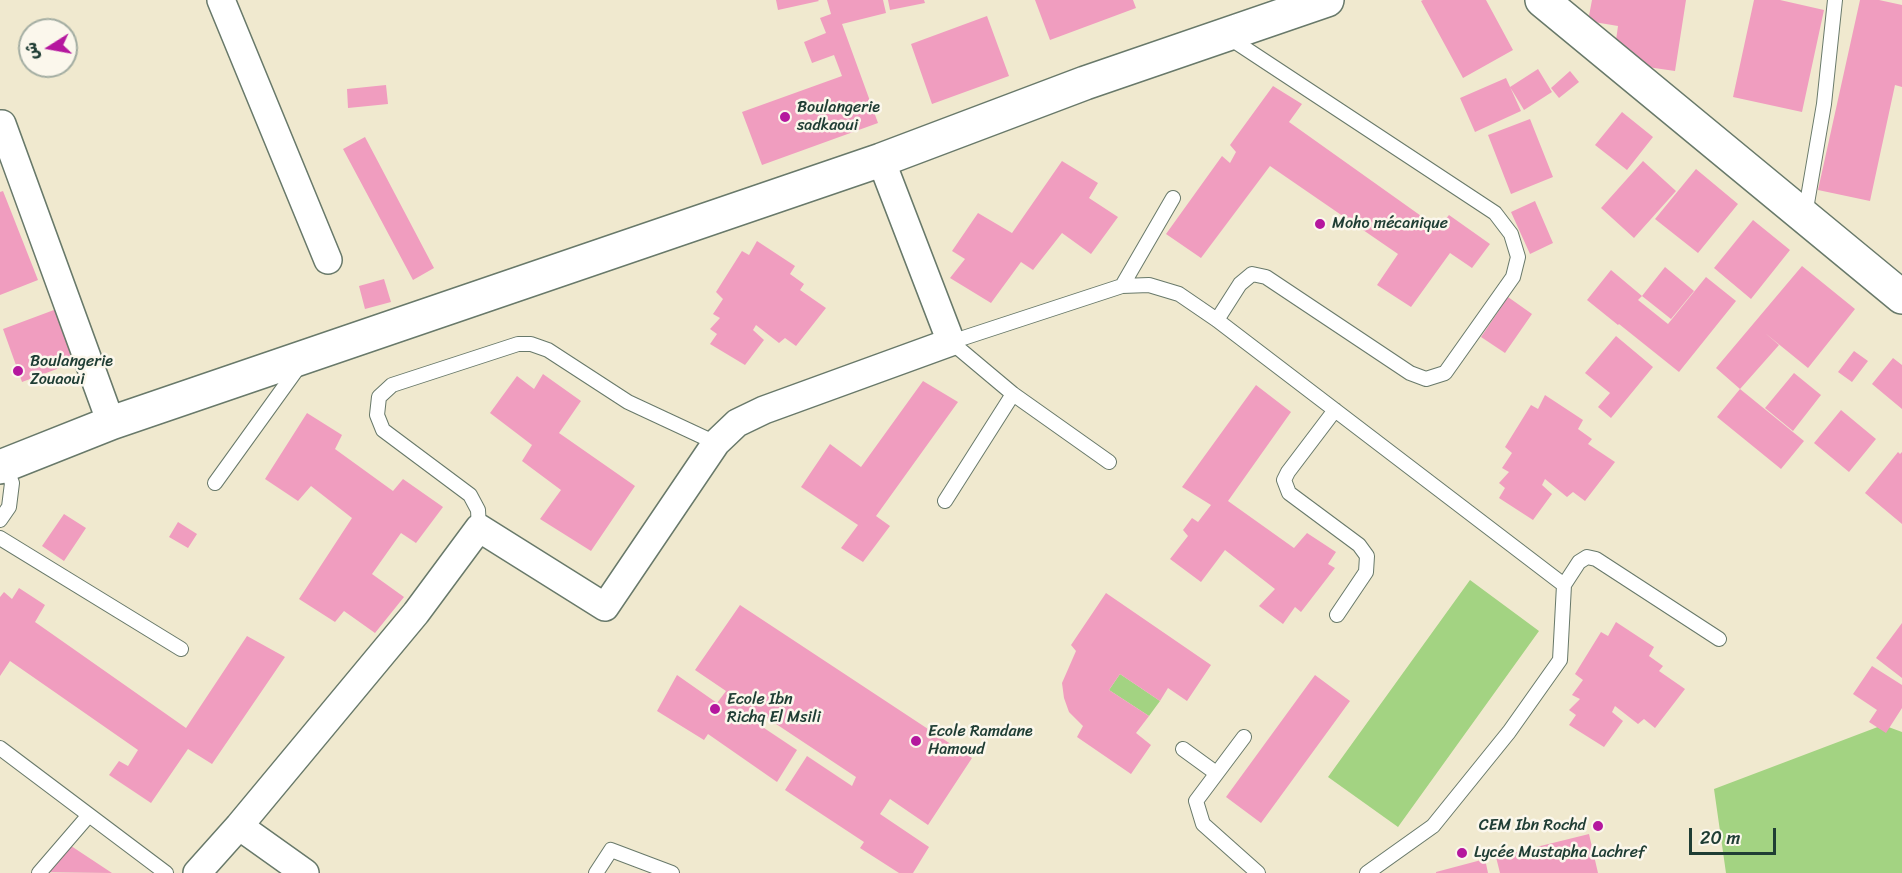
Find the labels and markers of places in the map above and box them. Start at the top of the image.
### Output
place label: Boulangerie sadkaoui [797,98,880,136]
marker: Boulangerie sadkaoui [778,110,792,124]
place label: Moho mécanique [1332,214,1448,234]
marker: Moho mécanique [1313,217,1327,231]
place label: Boulangerie Zouaoui [30,352,113,390]
marker: Boulangerie Zouaoui [11,364,25,378]
place label: Ecole Ibn Richq El Msili [727,690,821,728]
marker: Ecole Ibn Richq El Msili [708,702,722,716]
place label: Ecole Ramdane Hamoud [928,722,1033,760]
marker: Ecole Ramdane Hamoud [909,734,923,748]
place label: CEM Ibn Rochd [1479,816,1586,836]
marker: CEM Ibn Rochd [1591,819,1605,833]
place label: Lycée Mustapha Lachref [1474,843,1645,863]
marker: Lycée Mustapha Lachref [1455,846,1469,860]

